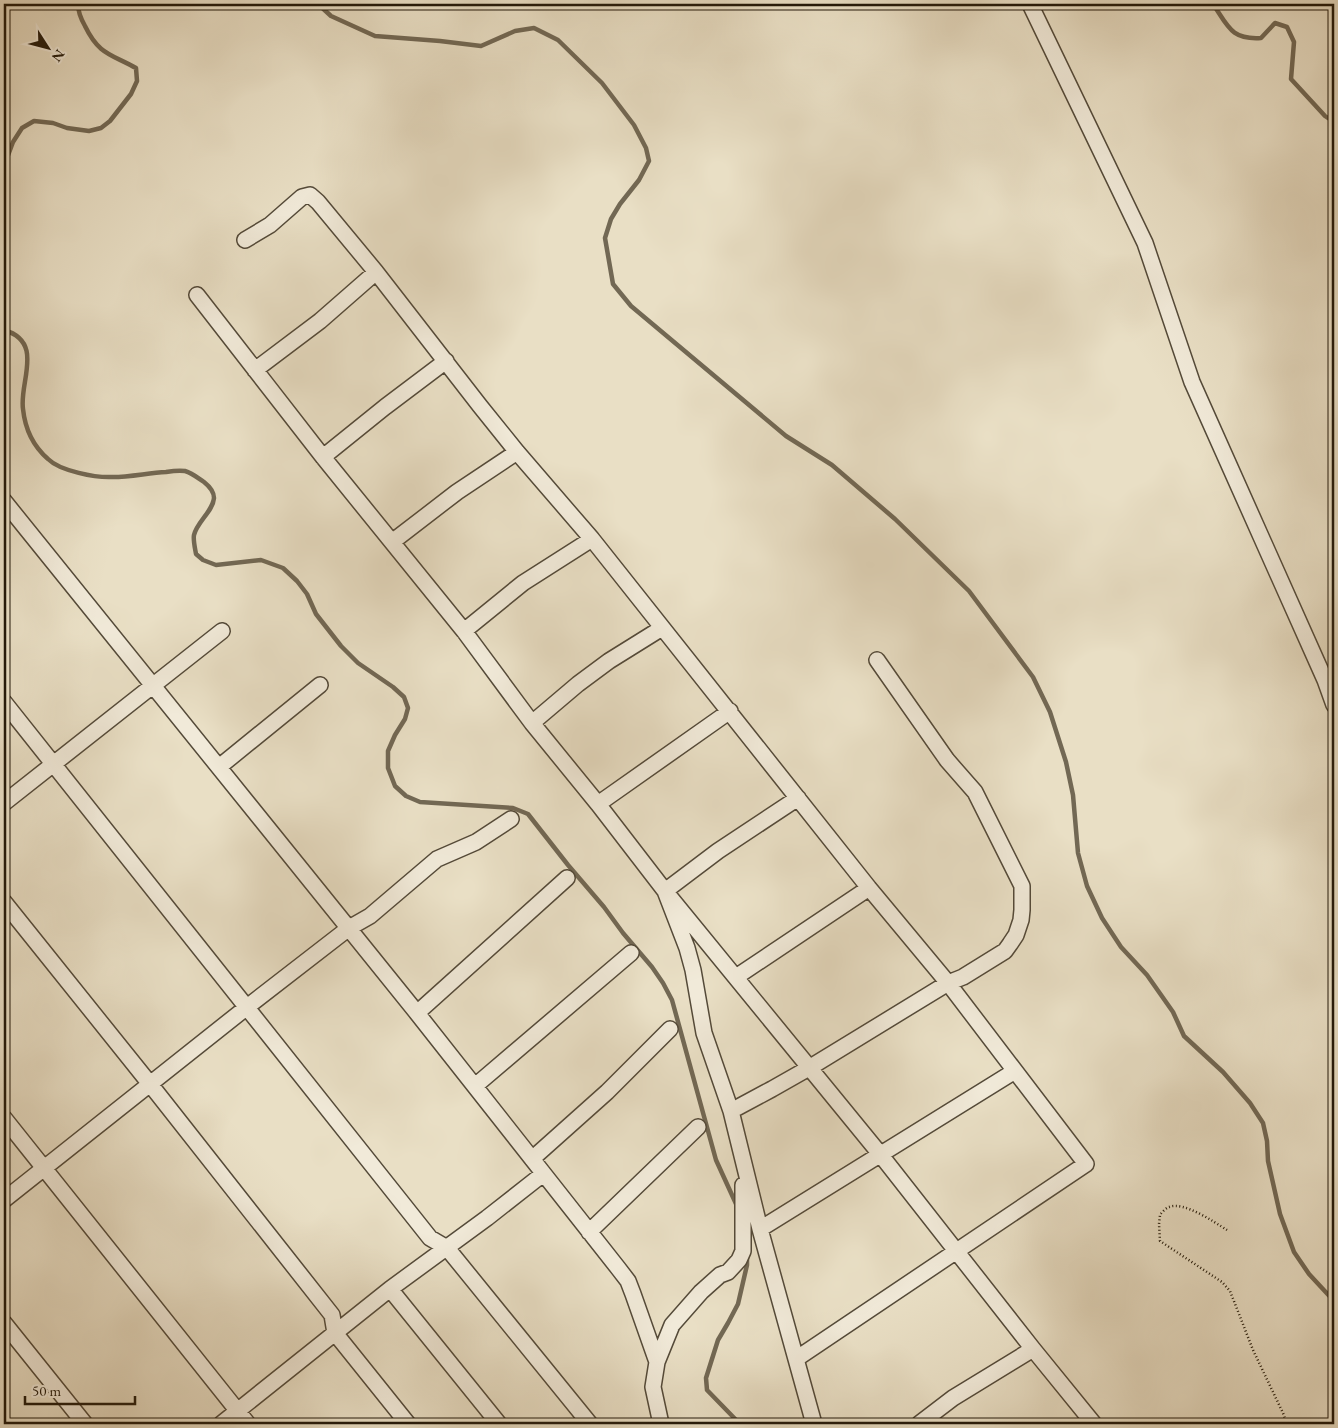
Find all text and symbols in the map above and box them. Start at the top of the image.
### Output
north arrow [22,22,72,72]
text: N [48,46,69,66]
scale bar [25,1373,135,1405]
text: 50 m [32,1381,61,1400]

